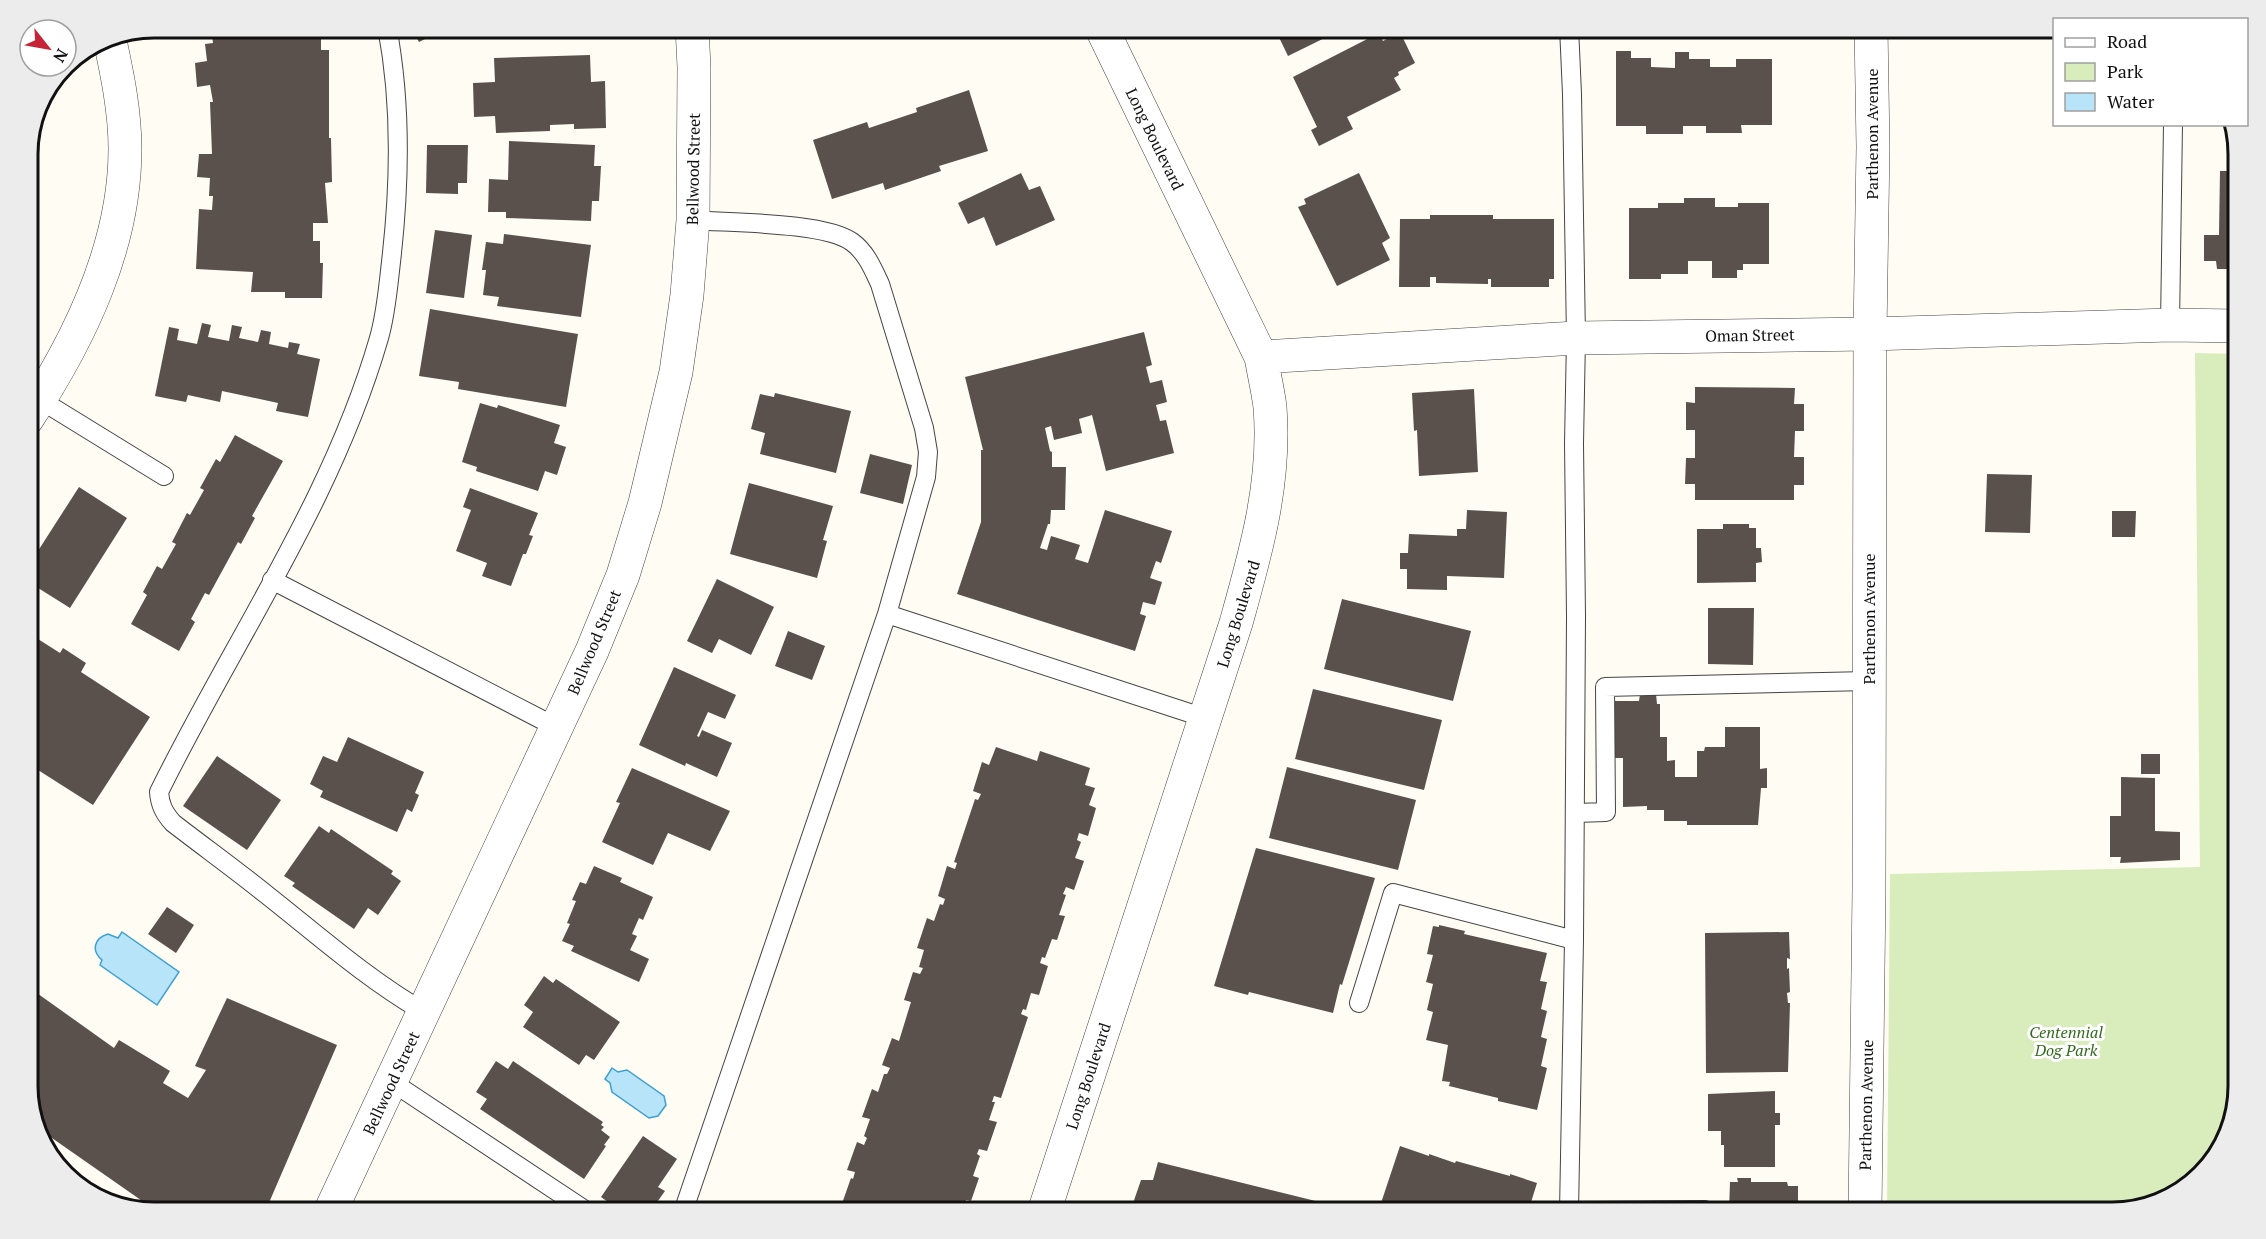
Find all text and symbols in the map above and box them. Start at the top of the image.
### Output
north arrow [18,18,78,78]
legend [2053,18,2248,126]
text: Road [2107,29,2147,53]
text: N [48,45,73,67]
text: Park [2107,59,2144,83]
street label: Parthenon Avenue [1861,69,1883,199]
street label: Long Boulevard [1121,84,1189,194]
text: Water [2107,89,2154,113]
street label: Bellwood Street [681,113,705,225]
street label: Oman Street [1705,323,1795,347]
street label: Parthenon Avenue [1858,554,1880,684]
street label: Long Boulevard [1211,558,1265,670]
street label: Bellwood Street [562,586,626,698]
street label: Long Boulevard [1060,1020,1116,1132]
park label: Centennial Dog Park [2029,1021,2103,1061]
street label: Bellwood Street [357,1027,425,1138]
street label: Parthenon Avenue [1854,1039,1878,1171]

